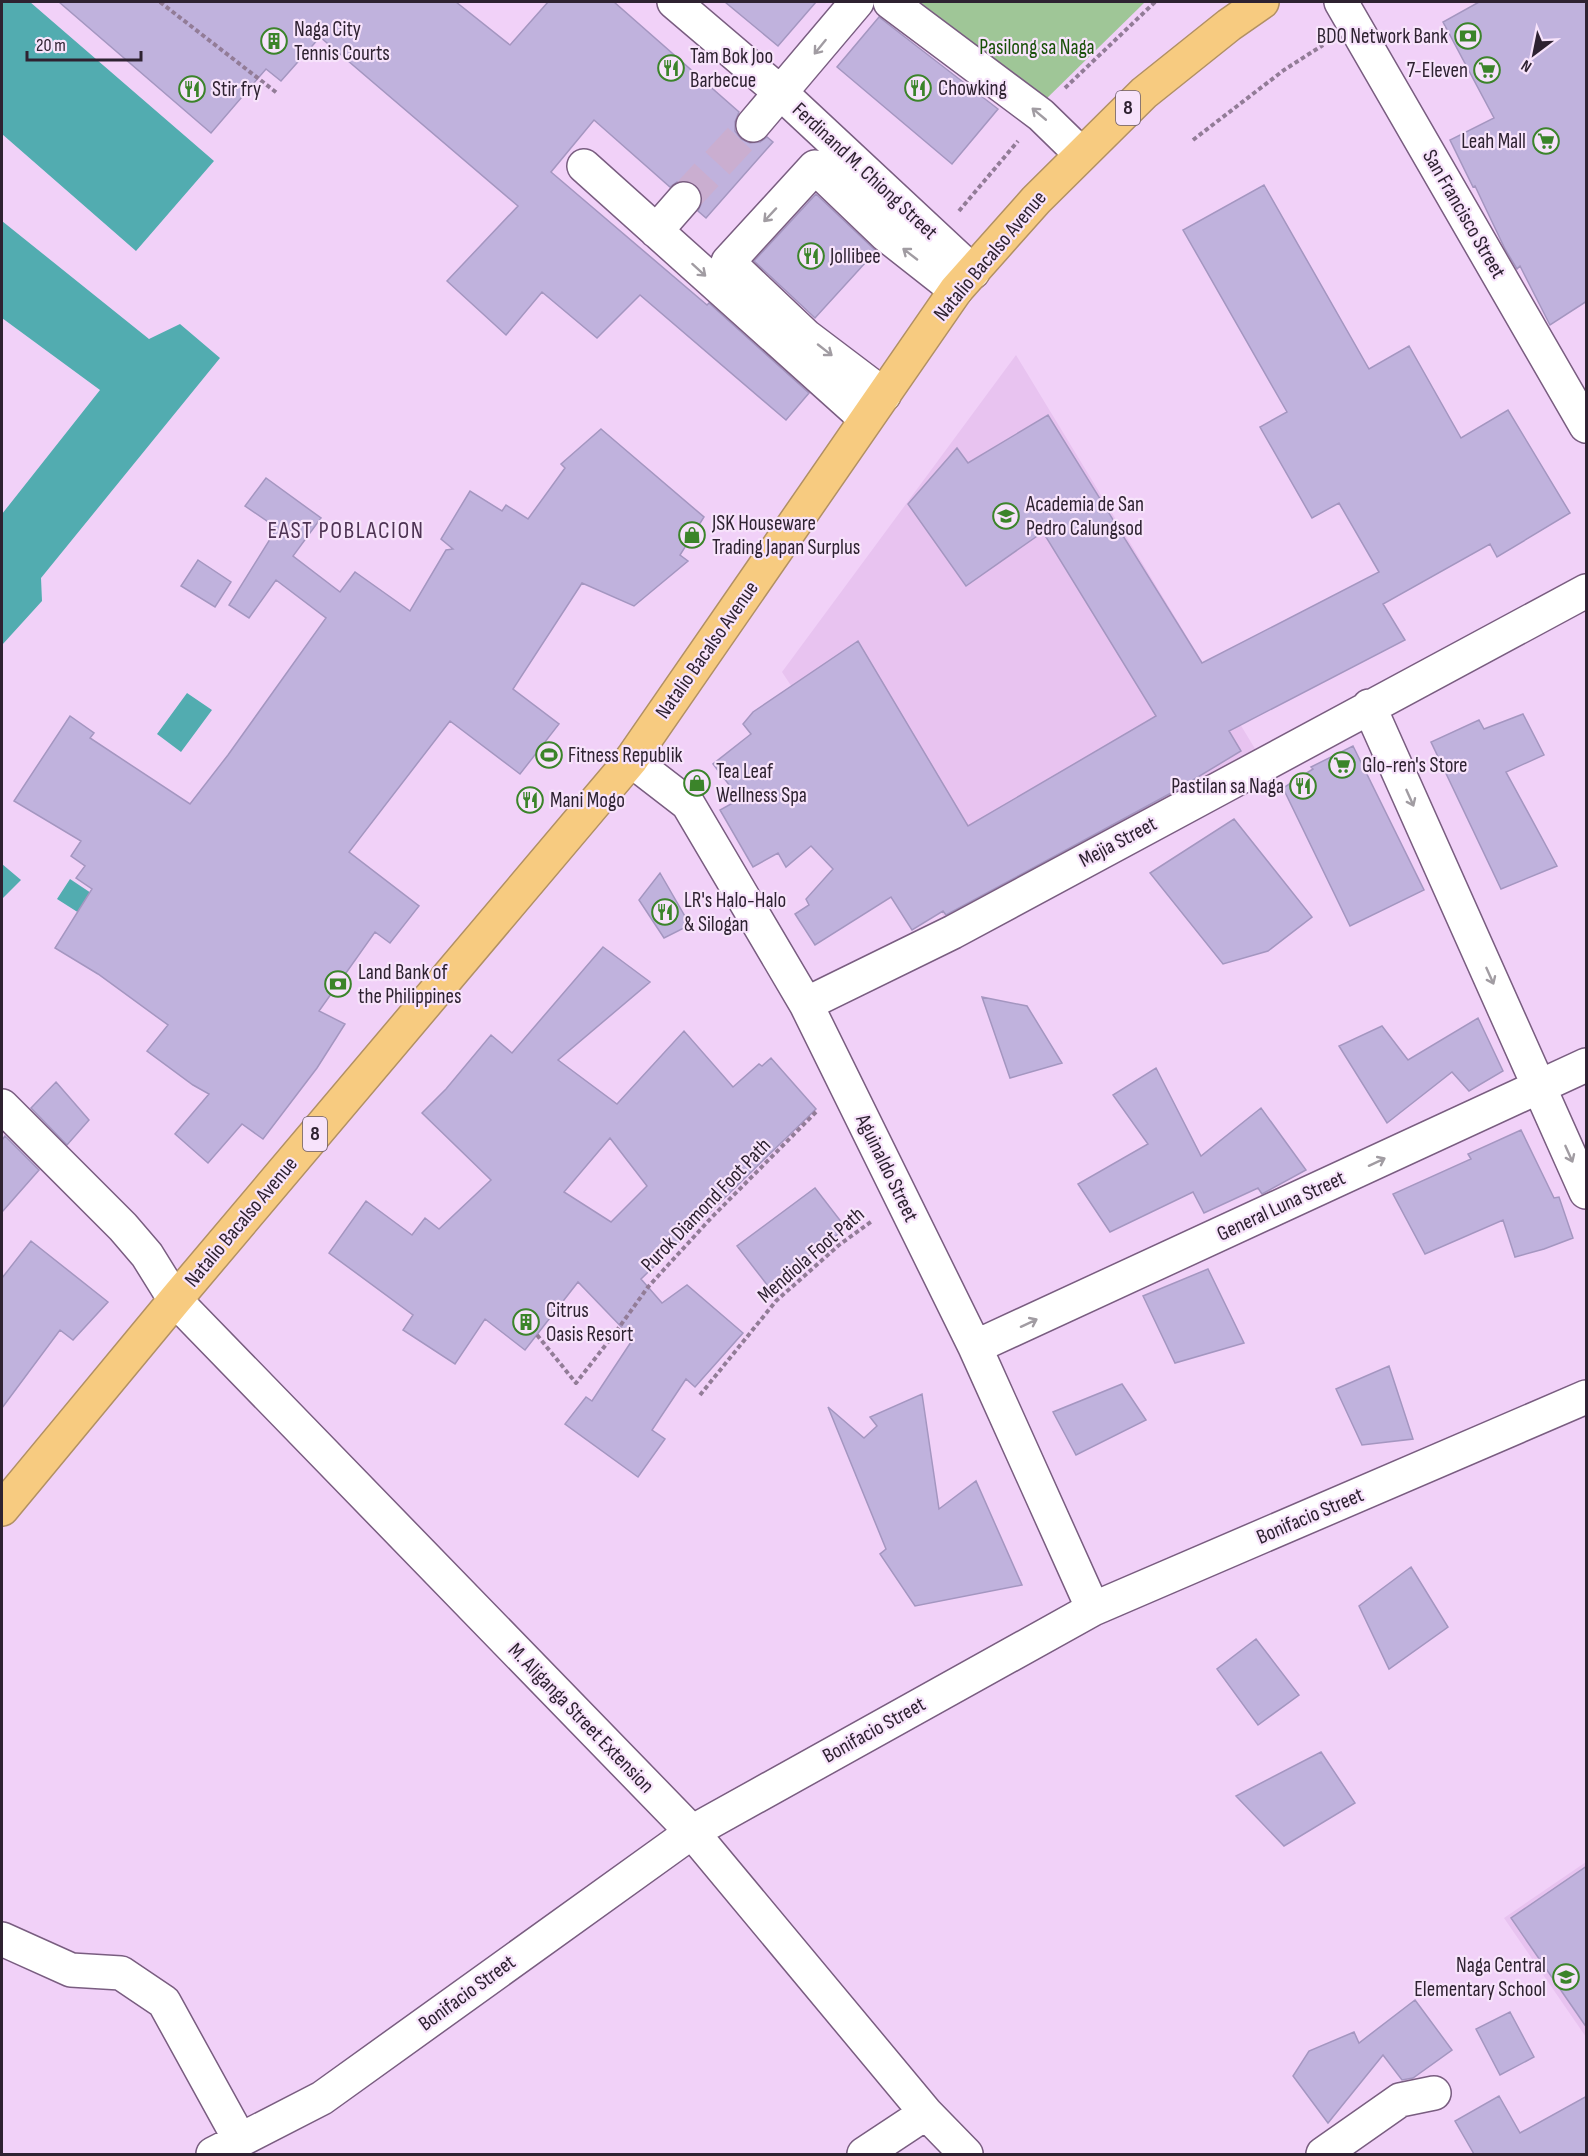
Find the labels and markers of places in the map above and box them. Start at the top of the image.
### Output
place label: Naga City Tennis Courts [294,17,390,66]
bank icon: BDO Network Bank [1453,21,1483,51]
place label: BDO Network Bank [1317,24,1448,49]
building icon: Naga City Tennis Courts [259,26,289,56]
place label: Tam Bok Joo Barbecue [690,44,773,93]
restaurant icon: Tam Bok Joo Barbecue [656,53,686,83]
supermarket icon: 7-Eleven [1472,55,1502,85]
place label: 7-Eleven [1407,58,1468,83]
restaurant icon: Chowking [903,73,933,103]
restaurant icon: Stir fry [177,74,207,104]
place label: Chowking [938,76,1007,101]
place label: Stir fry [212,77,261,102]
supermarket icon: Leah Mall [1531,126,1561,156]
place label: Leah Mall [1461,129,1526,154]
restaurant icon: Jollibee [796,241,826,271]
place label: Jollibee [829,244,881,269]
place label: Academia de San Pedro Calungsod [1025,492,1144,541]
school or university icon: Academia de San Pedro Calungsod [991,501,1021,531]
place label: JSK Houseware Trading Japan Surplus [711,511,860,560]
shop icon: JSK Houseware Trading Japan Surplus [677,520,707,550]
sports icon: Fitness Republik [534,740,564,770]
place label: Fitness Republik [568,743,683,768]
supermarket icon: Glo-ren's Store [1327,750,1357,780]
place label: Glo-ren's Store [1362,753,1467,778]
place label: Tea Leaf Wellness Spa [716,759,807,808]
shop icon: Tea Leaf Wellness Spa [682,768,712,798]
restaurant icon: Pastilan sa Naga [1288,771,1318,801]
place label: Pastilan sa Naga [1171,774,1284,799]
restaurant icon: Mani Mogo [515,785,545,815]
place label: Mani Mogo [550,788,625,813]
place label: LR's Halo-Halo & Silogan [684,888,786,937]
restaurant icon: LR's Halo-Halo & Silogan [650,897,680,927]
place label: Land Bank of the Philippines [358,960,461,1009]
bank icon: Land Bank of the Philippines [323,969,353,999]
place label: Citrus Oasis Resort [546,1298,633,1347]
building icon: Citrus Oasis Resort [511,1307,541,1337]
place label: Naga Central Elementary School [1414,1953,1546,2002]
school or university icon: Naga Central Elementary School [1551,1962,1581,1992]

